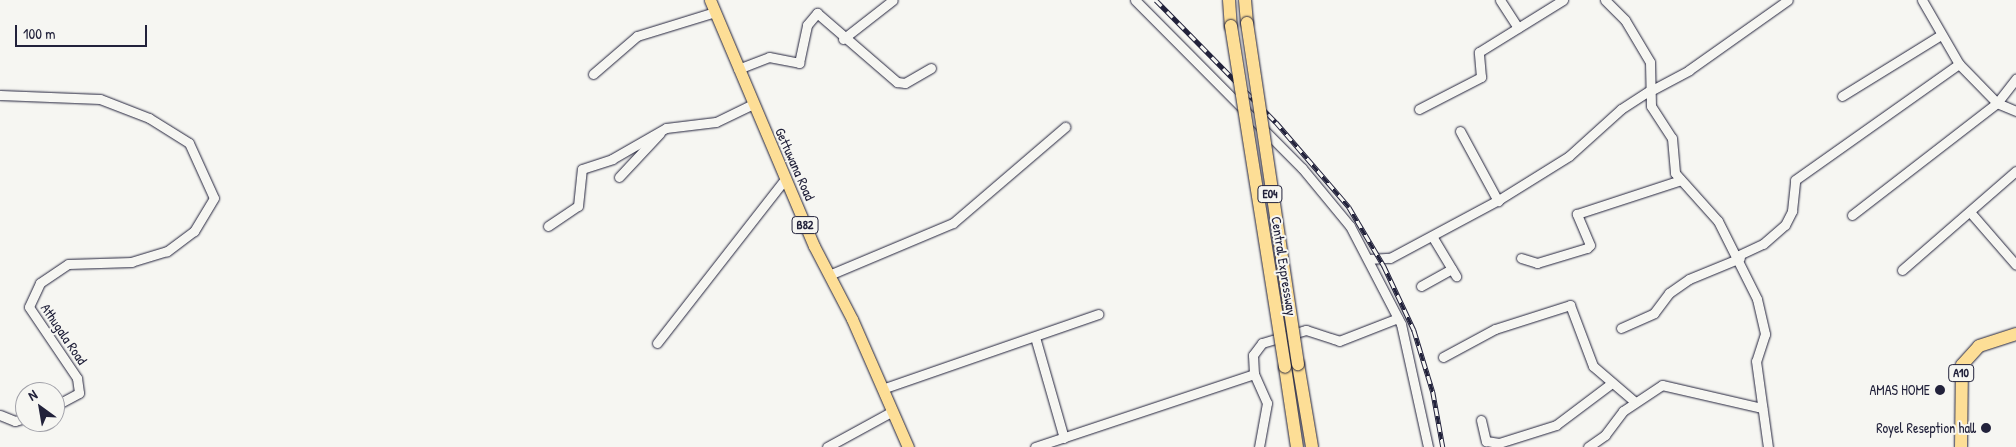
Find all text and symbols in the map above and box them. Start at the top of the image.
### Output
scale bar [18,15,150,47]
text: 100 m [23,23,56,44]
street label: Gettuwana Road [772,125,818,203]
road number: E04 [1256,184,1284,203]
street label: Central Expressway [1268,215,1300,317]
road number: B82 [791,216,819,234]
street label: Athugala Road [37,300,91,368]
road number: A10 [1947,363,1975,382]
north arrow [15,382,65,432]
place label: AMAS HOME [1870,382,1930,398]
marker: AMAS HOME [1934,384,1946,396]
text: N [24,385,41,405]
place label: Royel Reseption hall [1876,420,1976,436]
marker: Royel Reseption hall [1980,422,1992,434]

